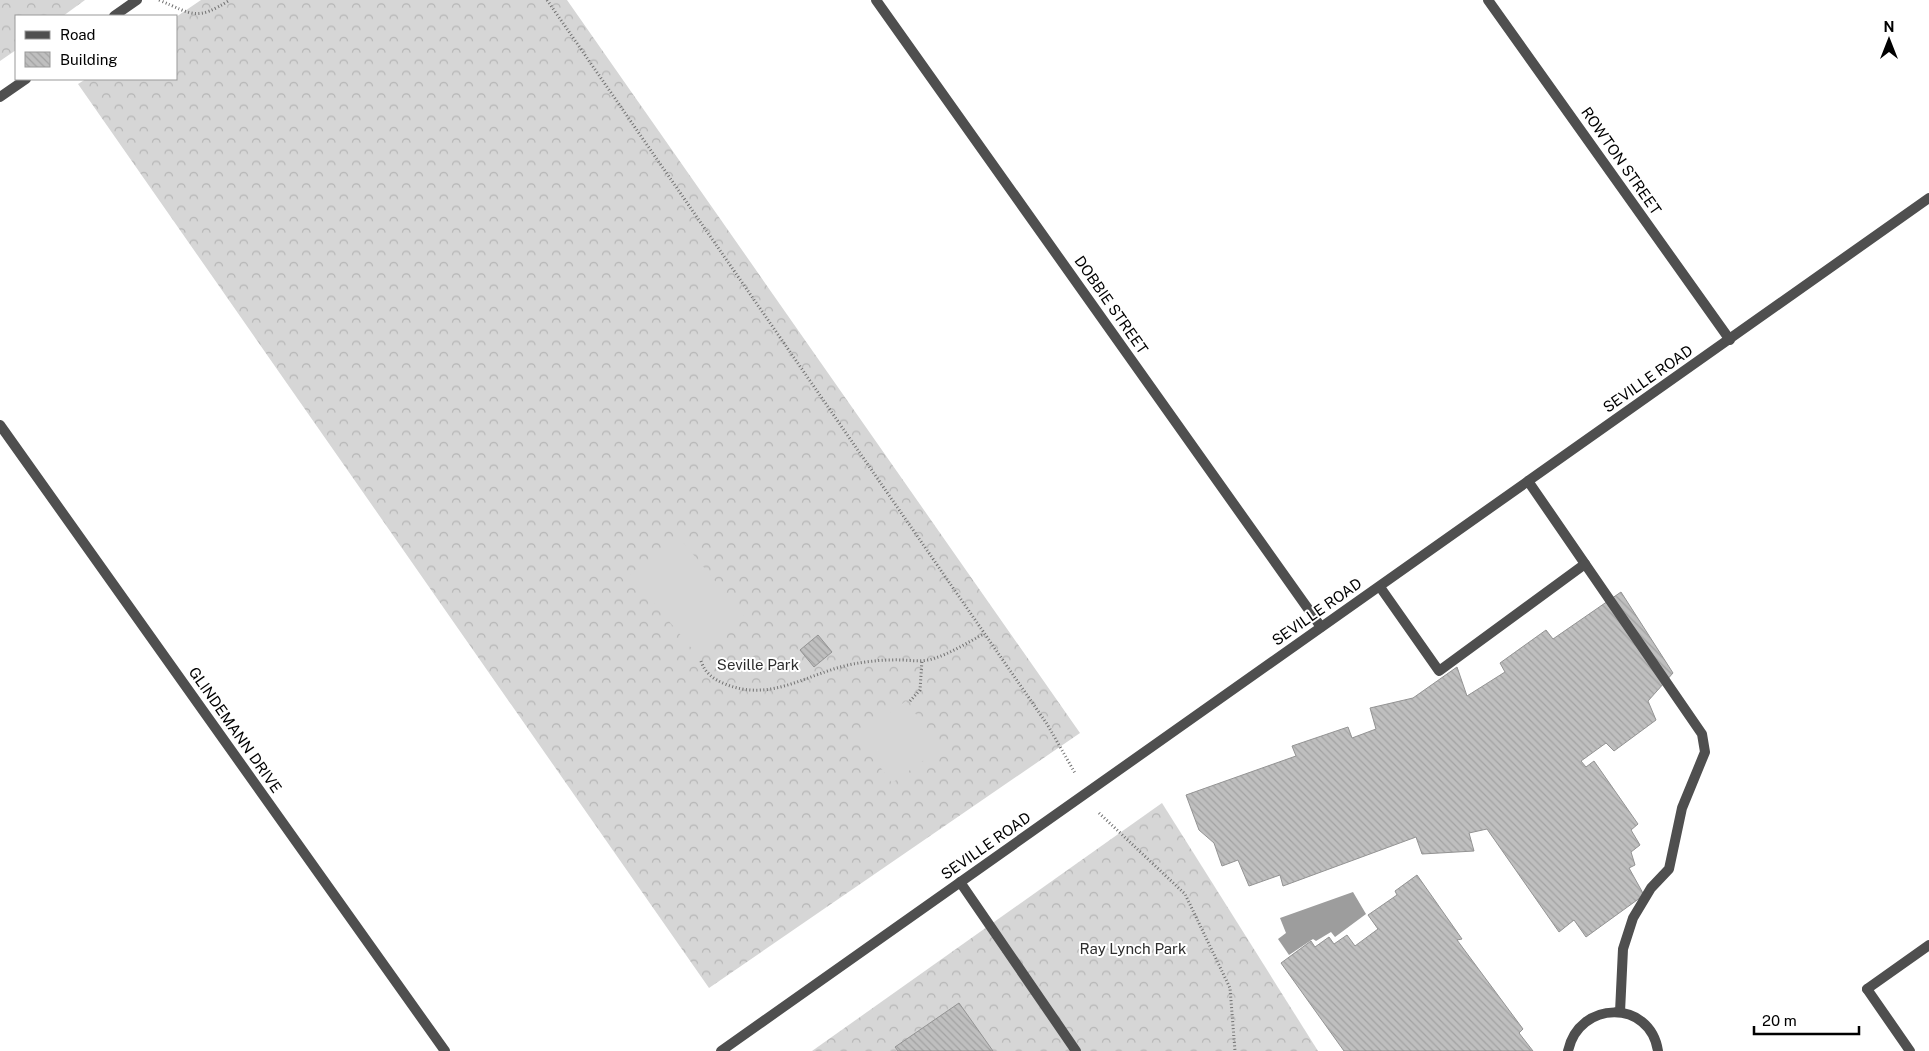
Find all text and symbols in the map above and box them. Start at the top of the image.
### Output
legend [15,15,178,80]
north arrow [1864,15,1914,65]
text: N [1884,19,1894,35]
text: Road [60,26,96,43]
text: Building [60,51,118,68]
street label: ROWTON STREET [1578,104,1665,218]
street label: DOBBIE STREET [1071,252,1152,357]
street label: SEVILLE ROAD [1600,341,1696,416]
street label: SEVILLE ROAD [1269,574,1365,649]
park label: Seville Park [717,656,799,673]
street label: GLINDEMANN DRIVE [186,664,285,796]
street label: SEVILLE ROAD [938,808,1034,883]
park label: Ray Lynch Park [1080,940,1186,957]
scale bar [1754,1004,1859,1036]
text: 20 m [1762,1012,1797,1029]

